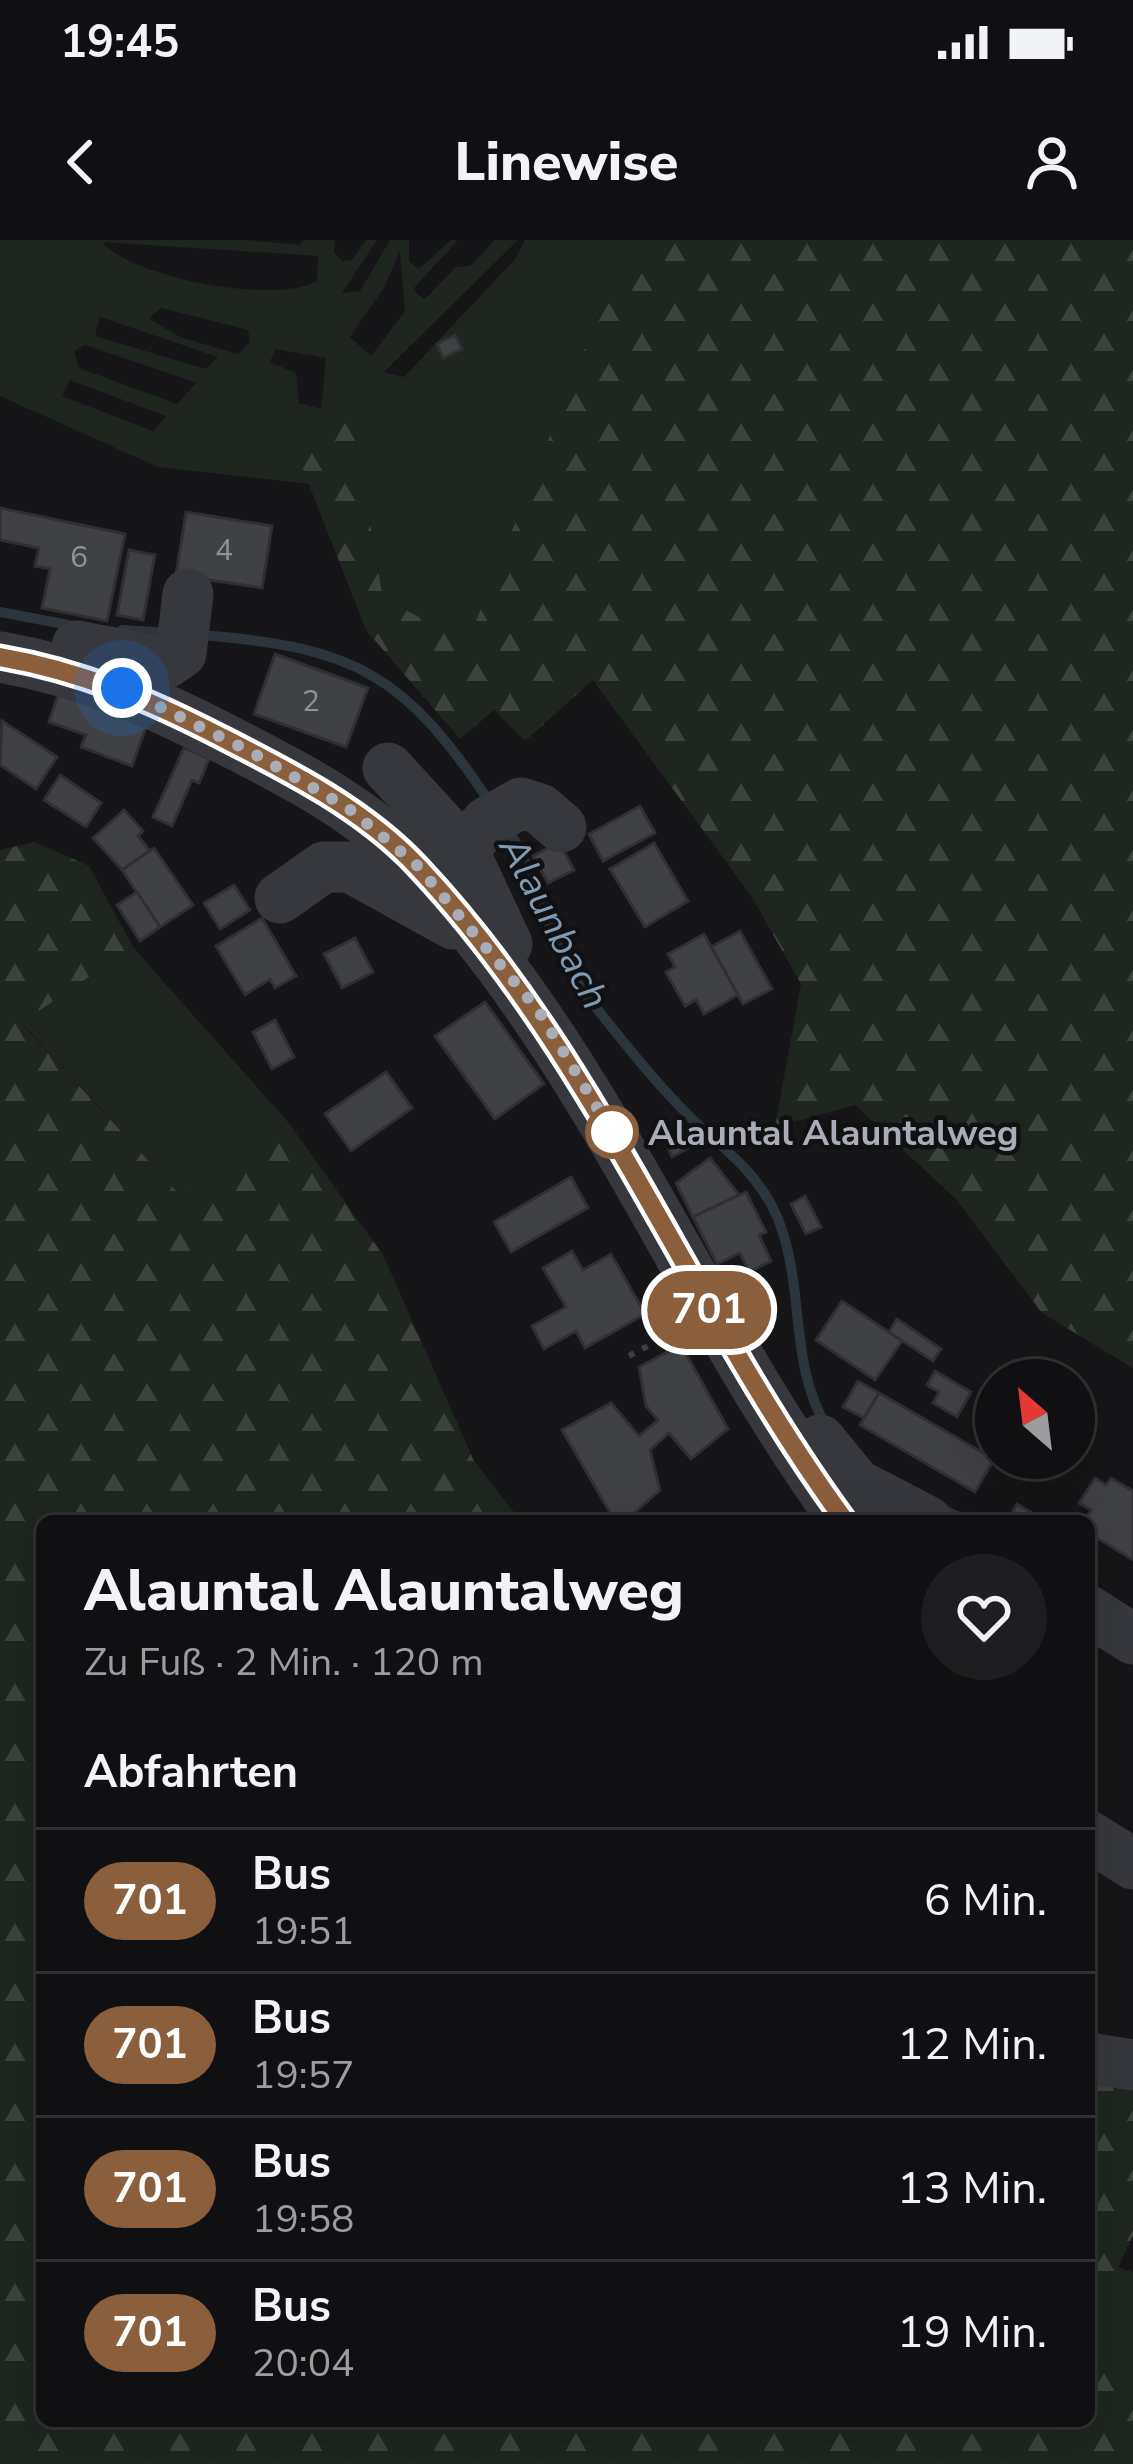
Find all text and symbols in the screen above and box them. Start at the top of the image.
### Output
text: 19:45 [60,12,179,73]
text: Linewise [455,125,678,199]
icon: back [48,129,114,195]
icon: person [1019,129,1085,195]
house number: 4 [215,530,233,571]
house number: 6 [70,537,88,578]
your location [92,658,152,718]
house number: 2 [302,681,320,722]
water label: Alaunbach [486,826,621,1018]
marker: Alauntal Alauntalweg [587,1107,637,1157]
place label: Alauntal Alauntalweg [648,1109,1019,1158]
line badge: 701 [640,1271,778,1349]
text: 701 [671,1281,747,1338]
north arrow [975,1359,1095,1479]
map controls [975,1359,1095,1479]
text: Alauntal Alauntalweg [84,1552,684,1630]
button: heart [921,1554,1047,1680]
text: Zu Fuß · 2 Min. · 120 m [84,1636,484,1689]
text: Abfahrten [84,1742,298,1803]
text: Bus [252,1844,331,1905]
text: 6 Min. [924,1870,1047,1931]
text: 701 [112,1872,188,1929]
text: 19:51 [252,1905,355,1958]
text: Bus [252,1988,331,2049]
text: 12 Min. [897,2014,1047,2075]
text: 701 [112,2016,188,2073]
text: 19:57 [252,2049,355,2102]
text: Bus [252,2132,331,2193]
text: 13 Min. [897,2158,1047,2219]
text: 701 [112,2160,188,2217]
text: 19:58 [252,2193,355,2246]
text: Bus [252,2276,331,2337]
text: 19 Min. [897,2302,1047,2363]
text: 701 [112,2304,188,2361]
text: 20:04 [252,2337,355,2390]

